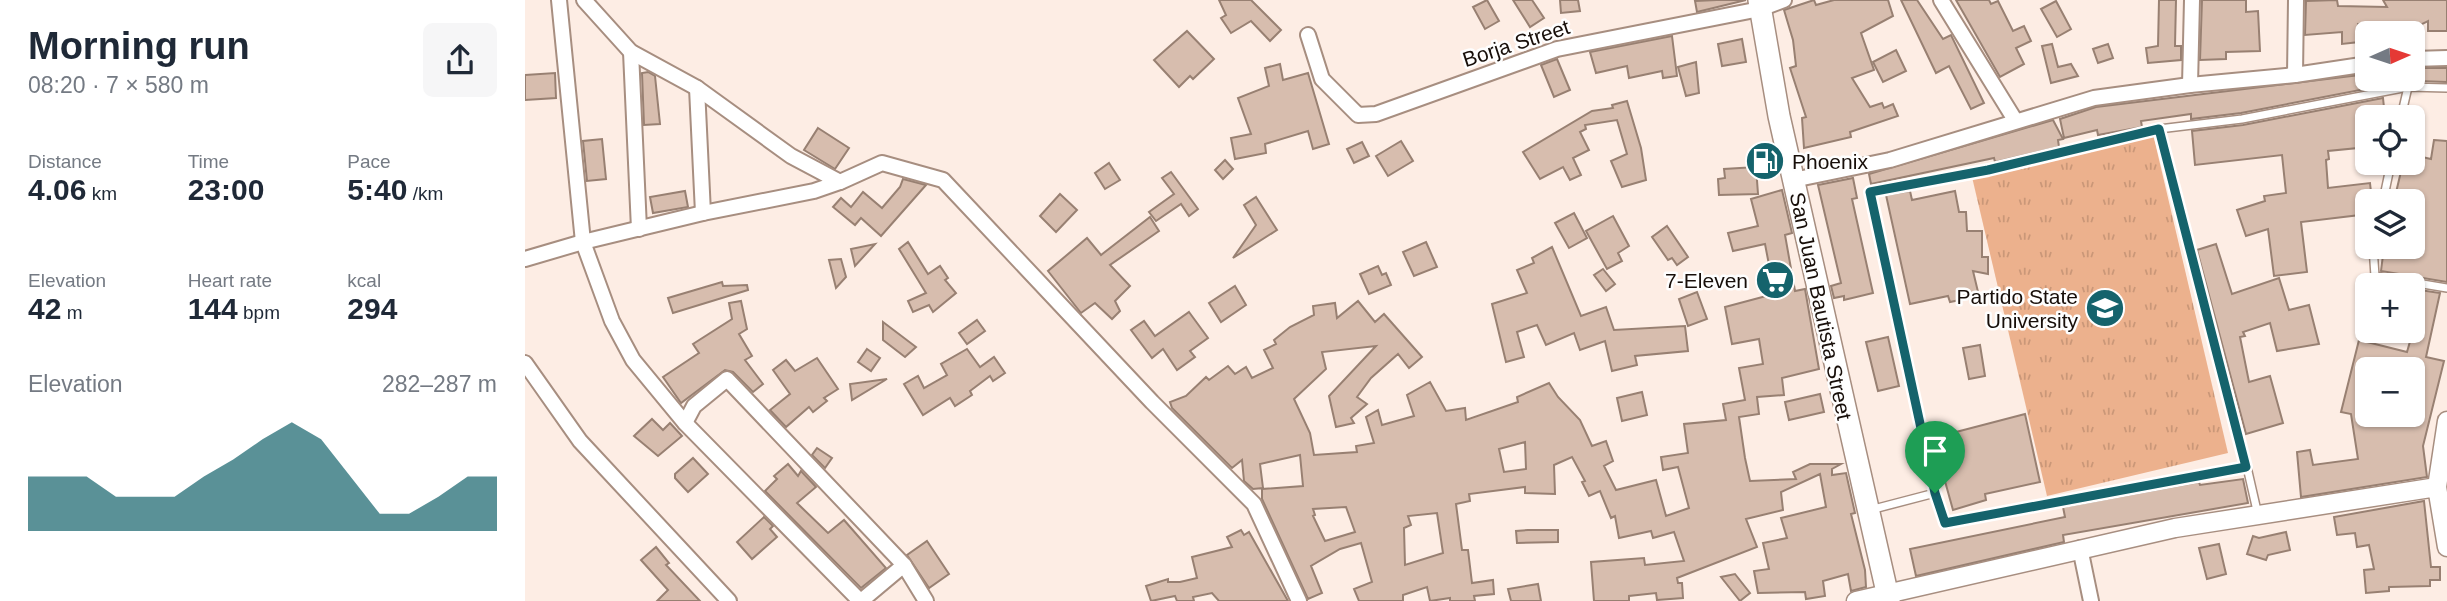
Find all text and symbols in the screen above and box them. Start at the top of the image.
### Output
street label: Borja Street [1460,15,1572,71]
north arrow [2355,21,2425,91]
map controls [2355,21,2425,427]
button: share [423,23,497,97]
text: Morning run [28,25,250,67]
text: 08:20 · 7 × 580 m [28,72,209,98]
button: locate [2355,105,2425,175]
fuel station icon: Phoenix [1744,140,1786,182]
place label: Phoenix [1792,150,1868,173]
text: Distance [28,151,102,172]
text: Time [188,151,229,172]
text: Pace [347,151,391,172]
text: 4.06 [28,173,86,206]
text: 23:00 [188,173,264,206]
text: 5:40 [347,173,407,206]
text: km [86,183,117,204]
text: /km [407,183,443,204]
button: layers [2355,189,2425,259]
street label: San Juan Bautista Street [1786,190,1856,422]
supermarket icon: 7-Eleven [1754,259,1796,301]
place label: 7-Eleven [1665,269,1748,292]
text: Elevation [28,270,106,291]
text: Heart rate [188,270,272,291]
text: kcal [347,270,381,291]
button: + [2355,273,2425,343]
place label: Partido State University [1957,285,2078,332]
school or university icon: Partido State University [2084,287,2126,329]
text: 42 [28,292,61,325]
text: 144 [188,292,238,325]
text: 294 [347,292,397,325]
text: m [61,302,82,323]
text: bpm [238,302,280,323]
button: − [2355,357,2425,427]
text: Elevation [28,371,123,397]
text: 282–287 m [382,371,497,397]
pin [1905,421,1965,493]
icon: arrive [1916,432,1954,470]

